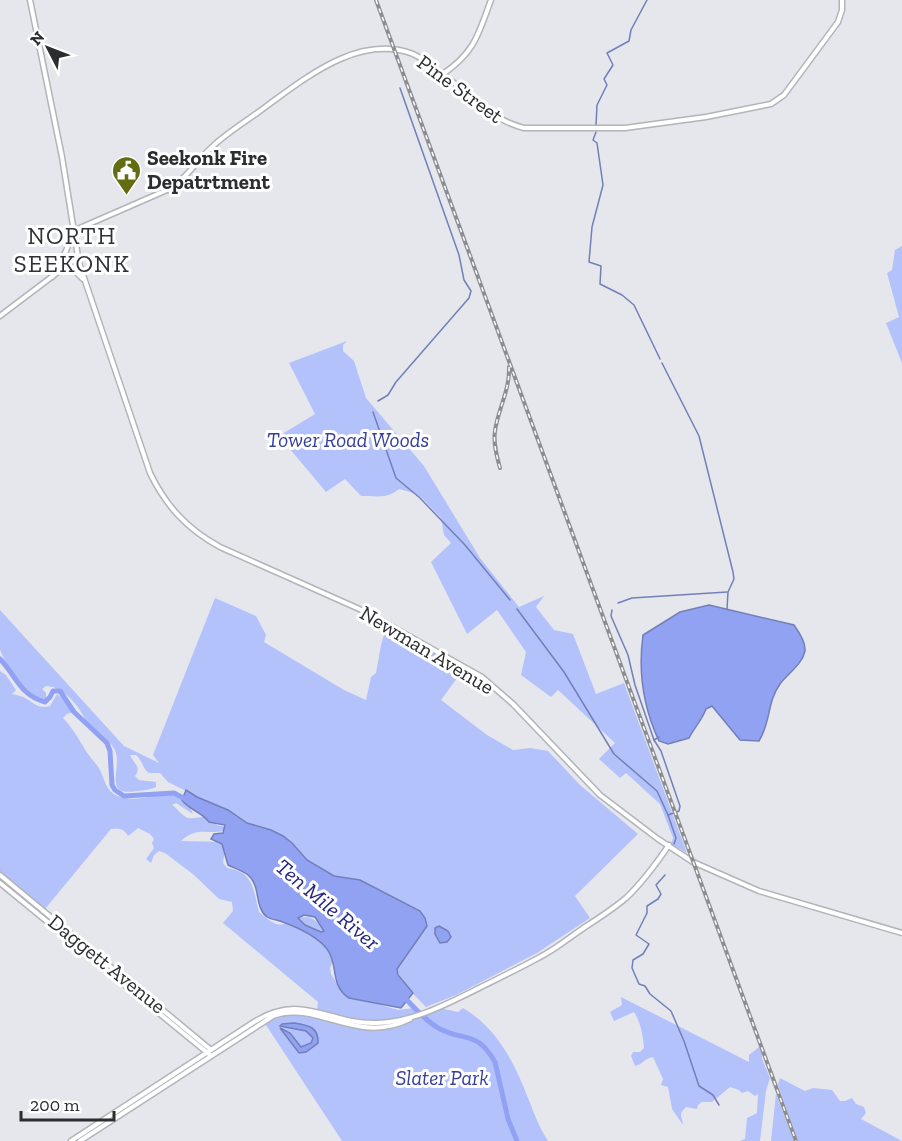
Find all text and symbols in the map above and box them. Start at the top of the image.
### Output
north arrow [18,18,78,78]
text: N [26,27,48,49]
street label: Pine Street [413,49,508,128]
place label: Seekonk Fire Depatrtment [147,145,270,194]
public building icon: Seekonk Fire Depatrtment [110,154,142,196]
district label: NORTH SEEKONK [14,221,130,278]
park label: Tower Road Woods [267,427,429,452]
street label: Newman Avenue [356,600,499,699]
water label: Ten Mile River [270,853,386,956]
street label: Daggett Avenue [43,909,171,1019]
park label: Slater Park [395,1065,489,1090]
scale bar [21,1084,114,1122]
text: 200 m [30,1094,80,1116]

